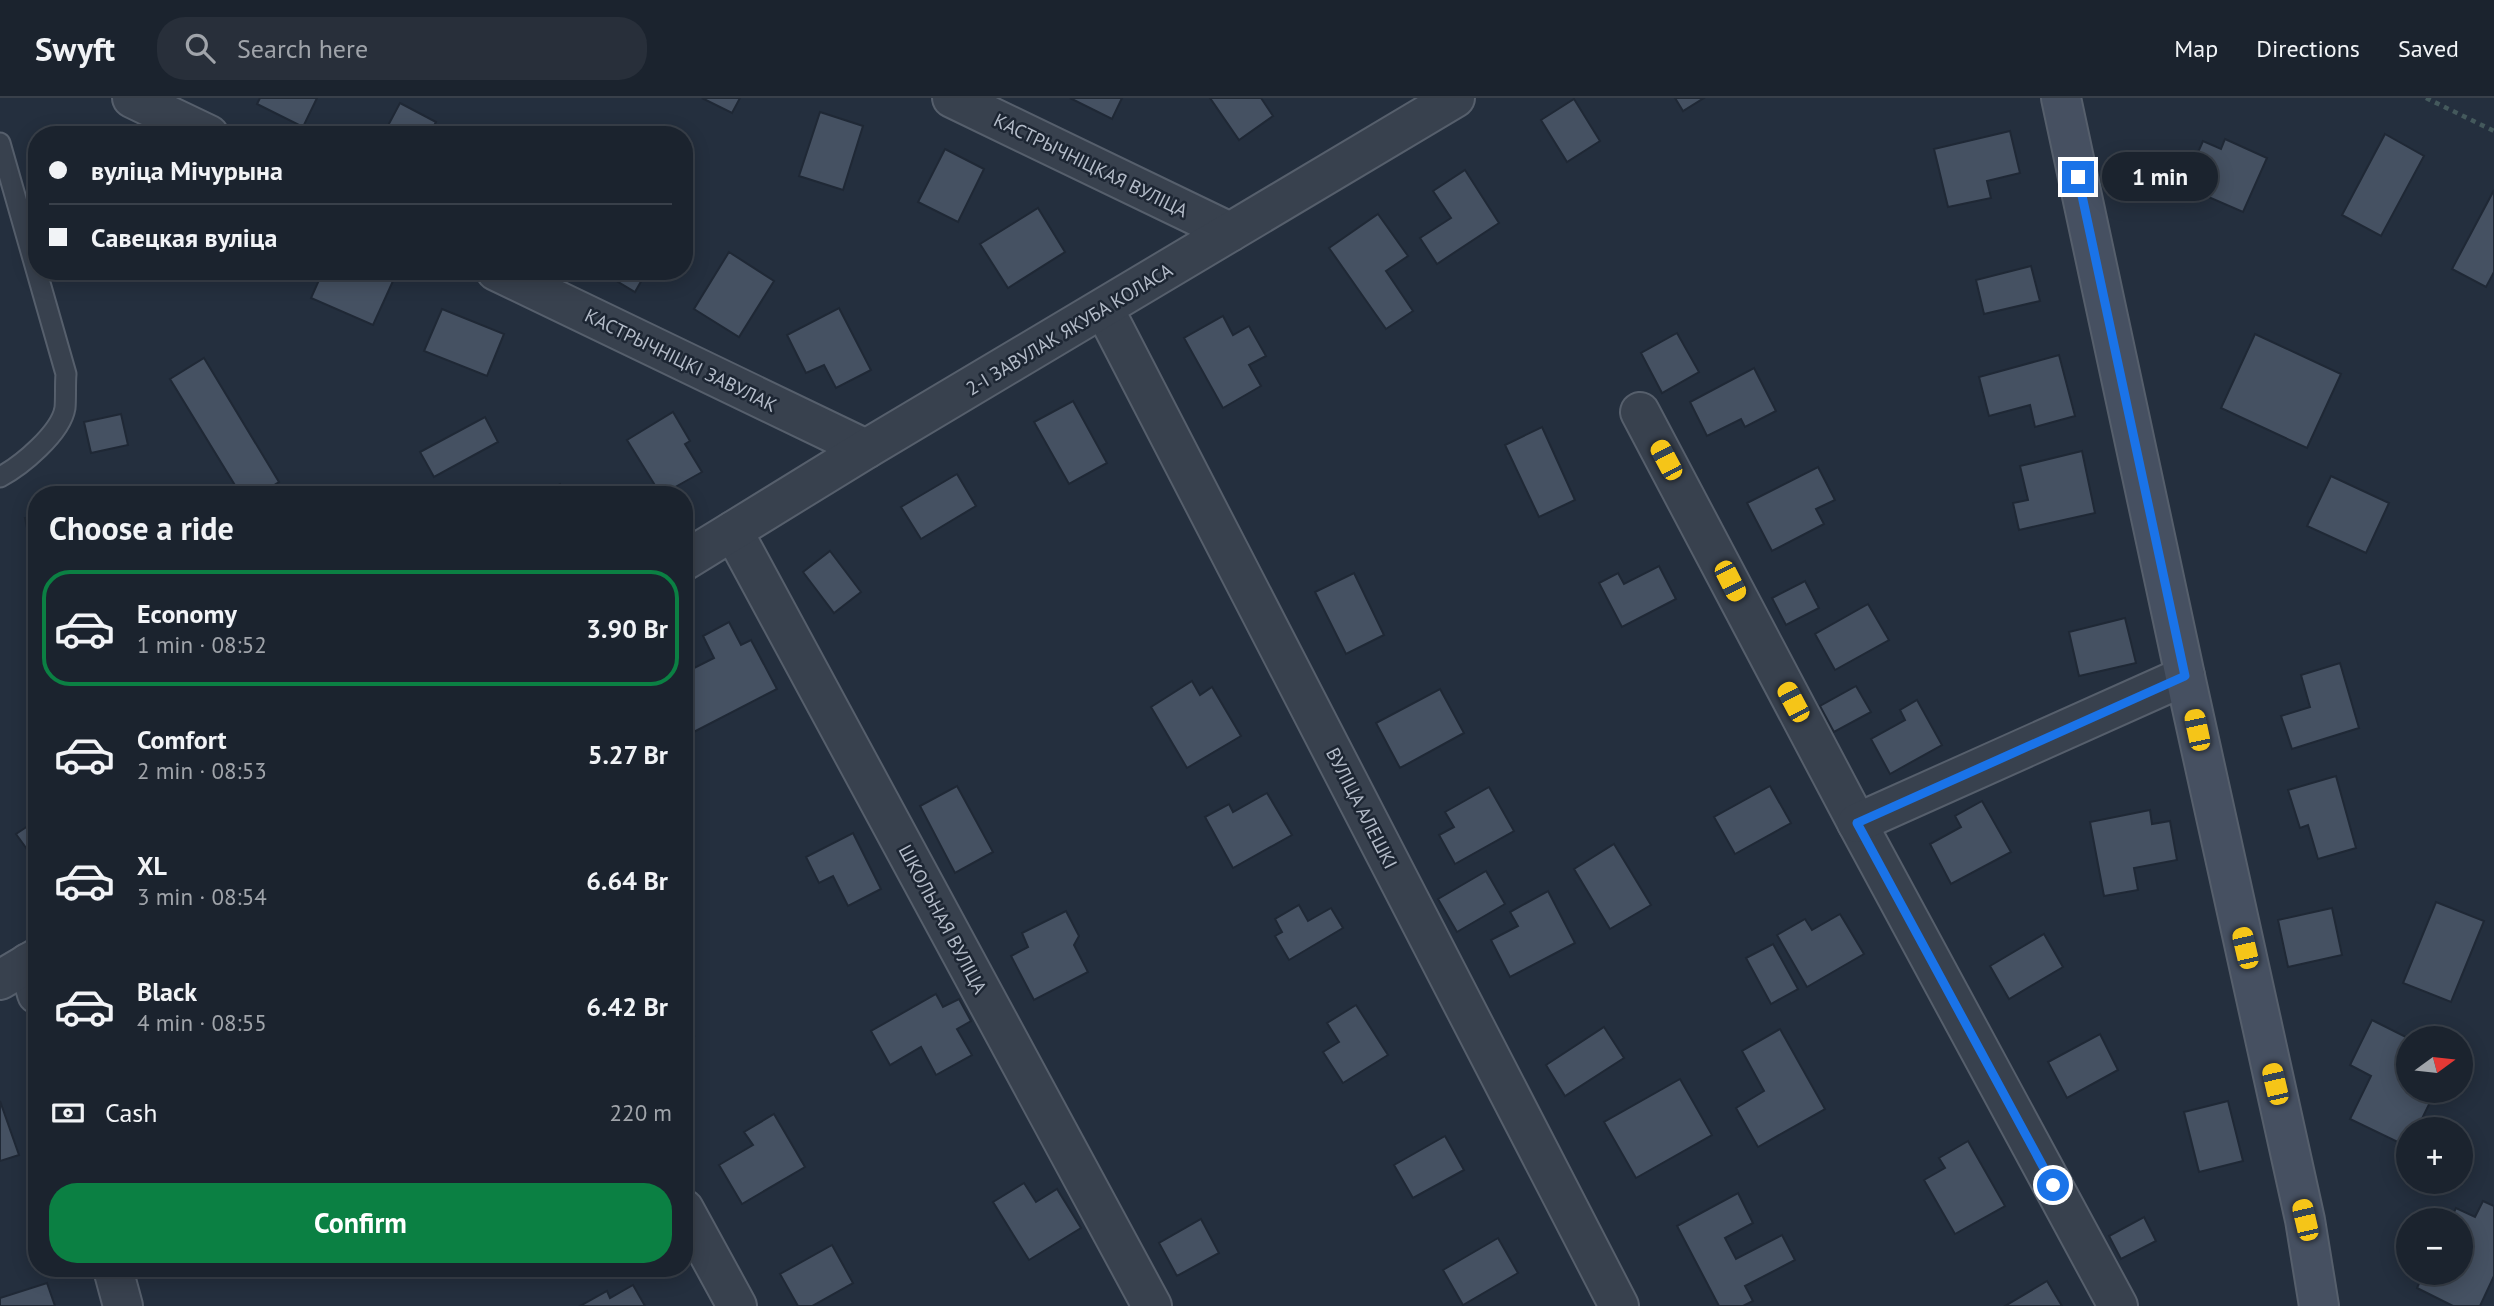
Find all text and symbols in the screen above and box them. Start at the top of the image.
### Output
search box [157,17,647,80]
text: Swyft [35,27,115,70]
icon: search [181,29,219,67]
text: Search here [237,32,368,65]
text: Map [2174,33,2218,64]
text: Directions [2256,33,2360,64]
text: Saved [2398,33,2459,64]
street label: КАСТРЫЧНІЦКАЯ ВУЛІЦА [990,108,1192,222]
callout: 1 min [2102,153,2218,202]
text: вуліца Мічурына [91,154,283,187]
route end [2062,161,2094,193]
text: 1 min [2132,162,2188,191]
text: Савецкая вуліца [91,221,277,254]
street label: 2-І ЗАВУЛАК ЯКУБА КОЛАСА [961,258,1177,400]
street label: КАСТРЫЧНІЦКІ ЗАВУЛАК [581,303,781,417]
car [1647,437,1686,483]
text: Choose a ride [49,507,234,549]
car [1712,558,1749,604]
icon: car [53,597,116,660]
text: Economy [137,597,237,630]
text: 3.90 Br [586,612,668,645]
text: 1 min · 08:52 [137,630,267,659]
car [1774,679,1813,725]
car [2183,707,2212,753]
icon: car [53,723,116,786]
text: Comfort [137,723,227,756]
text: 5.27 Br [588,738,668,771]
street label: ВУЛІЦА АЛЕШКІ [1321,743,1403,873]
text: 2 min · 08:53 [137,756,267,785]
street label: ШКОЛЬНАЯ ВУЛІЦА [894,840,992,998]
icon: car [53,849,116,912]
text: XL [137,849,167,882]
text: 6.64 Br [586,864,668,897]
text: 3 min · 08:54 [137,882,267,911]
car [2231,925,2260,971]
icon: car [53,975,116,1038]
text: Black [137,975,197,1008]
text: 6.42 Br [586,990,668,1023]
text: 4 min · 08:55 [137,1008,267,1037]
north arrow [2396,1026,2473,1102]
map controls [2396,1026,2473,1285]
car [2261,1061,2290,1107]
icon: cash [49,1094,87,1132]
text: Cash [105,1096,157,1129]
text: 220 m [610,1098,672,1127]
button: + [2396,1117,2473,1194]
route start [2037,1169,2069,1201]
button: Confirm [49,1183,672,1263]
car [2291,1197,2320,1243]
button: − [2396,1208,2473,1285]

